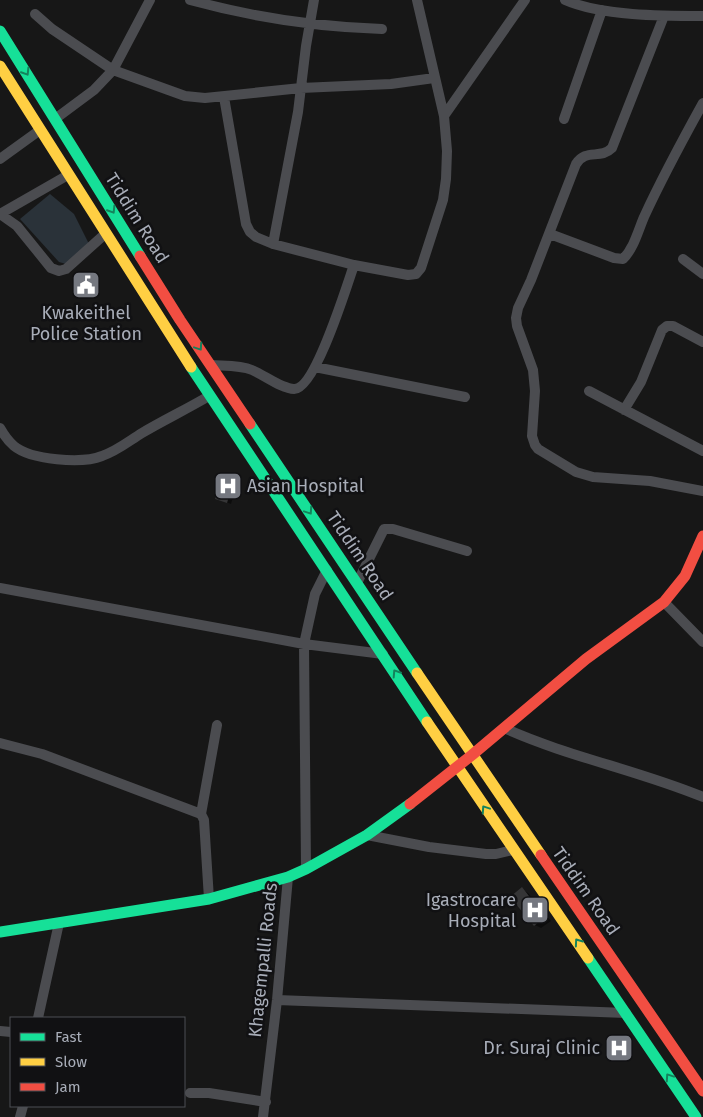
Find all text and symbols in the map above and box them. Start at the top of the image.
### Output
one-way arrow [19,67,29,76]
street label: Tiddim Road [100,169,174,267]
one-way arrow [105,205,115,214]
public building icon: Kwakeithel Police Station [71,270,101,300]
place label: Kwakeithel Police Station [30,302,142,345]
one-way arrow [192,342,202,351]
hospital icon: Asian Hospital [213,471,243,501]
place label: Asian Hospital [247,475,364,497]
one-way arrow [303,505,312,515]
street label: Tiddim Road [322,507,398,605]
one-way arrow [392,669,402,678]
one-way arrow [482,805,491,814]
street label: Tiddim Road [548,843,624,939]
street label: Khagempalli Roads [244,882,282,1038]
place label: Igastrocare Hospital [426,889,516,932]
hospital icon: Igastrocare Hospital [520,895,550,925]
one-way arrow [575,938,584,948]
legend [10,1017,185,1107]
text: Fast [55,1028,82,1046]
hospital icon: Dr. Suraj Clinic [604,1033,634,1063]
place label: Dr. Suraj Clinic [483,1037,600,1059]
text: Slow [55,1053,87,1071]
one-way arrow [666,1073,675,1082]
text: Jam [55,1078,81,1096]

